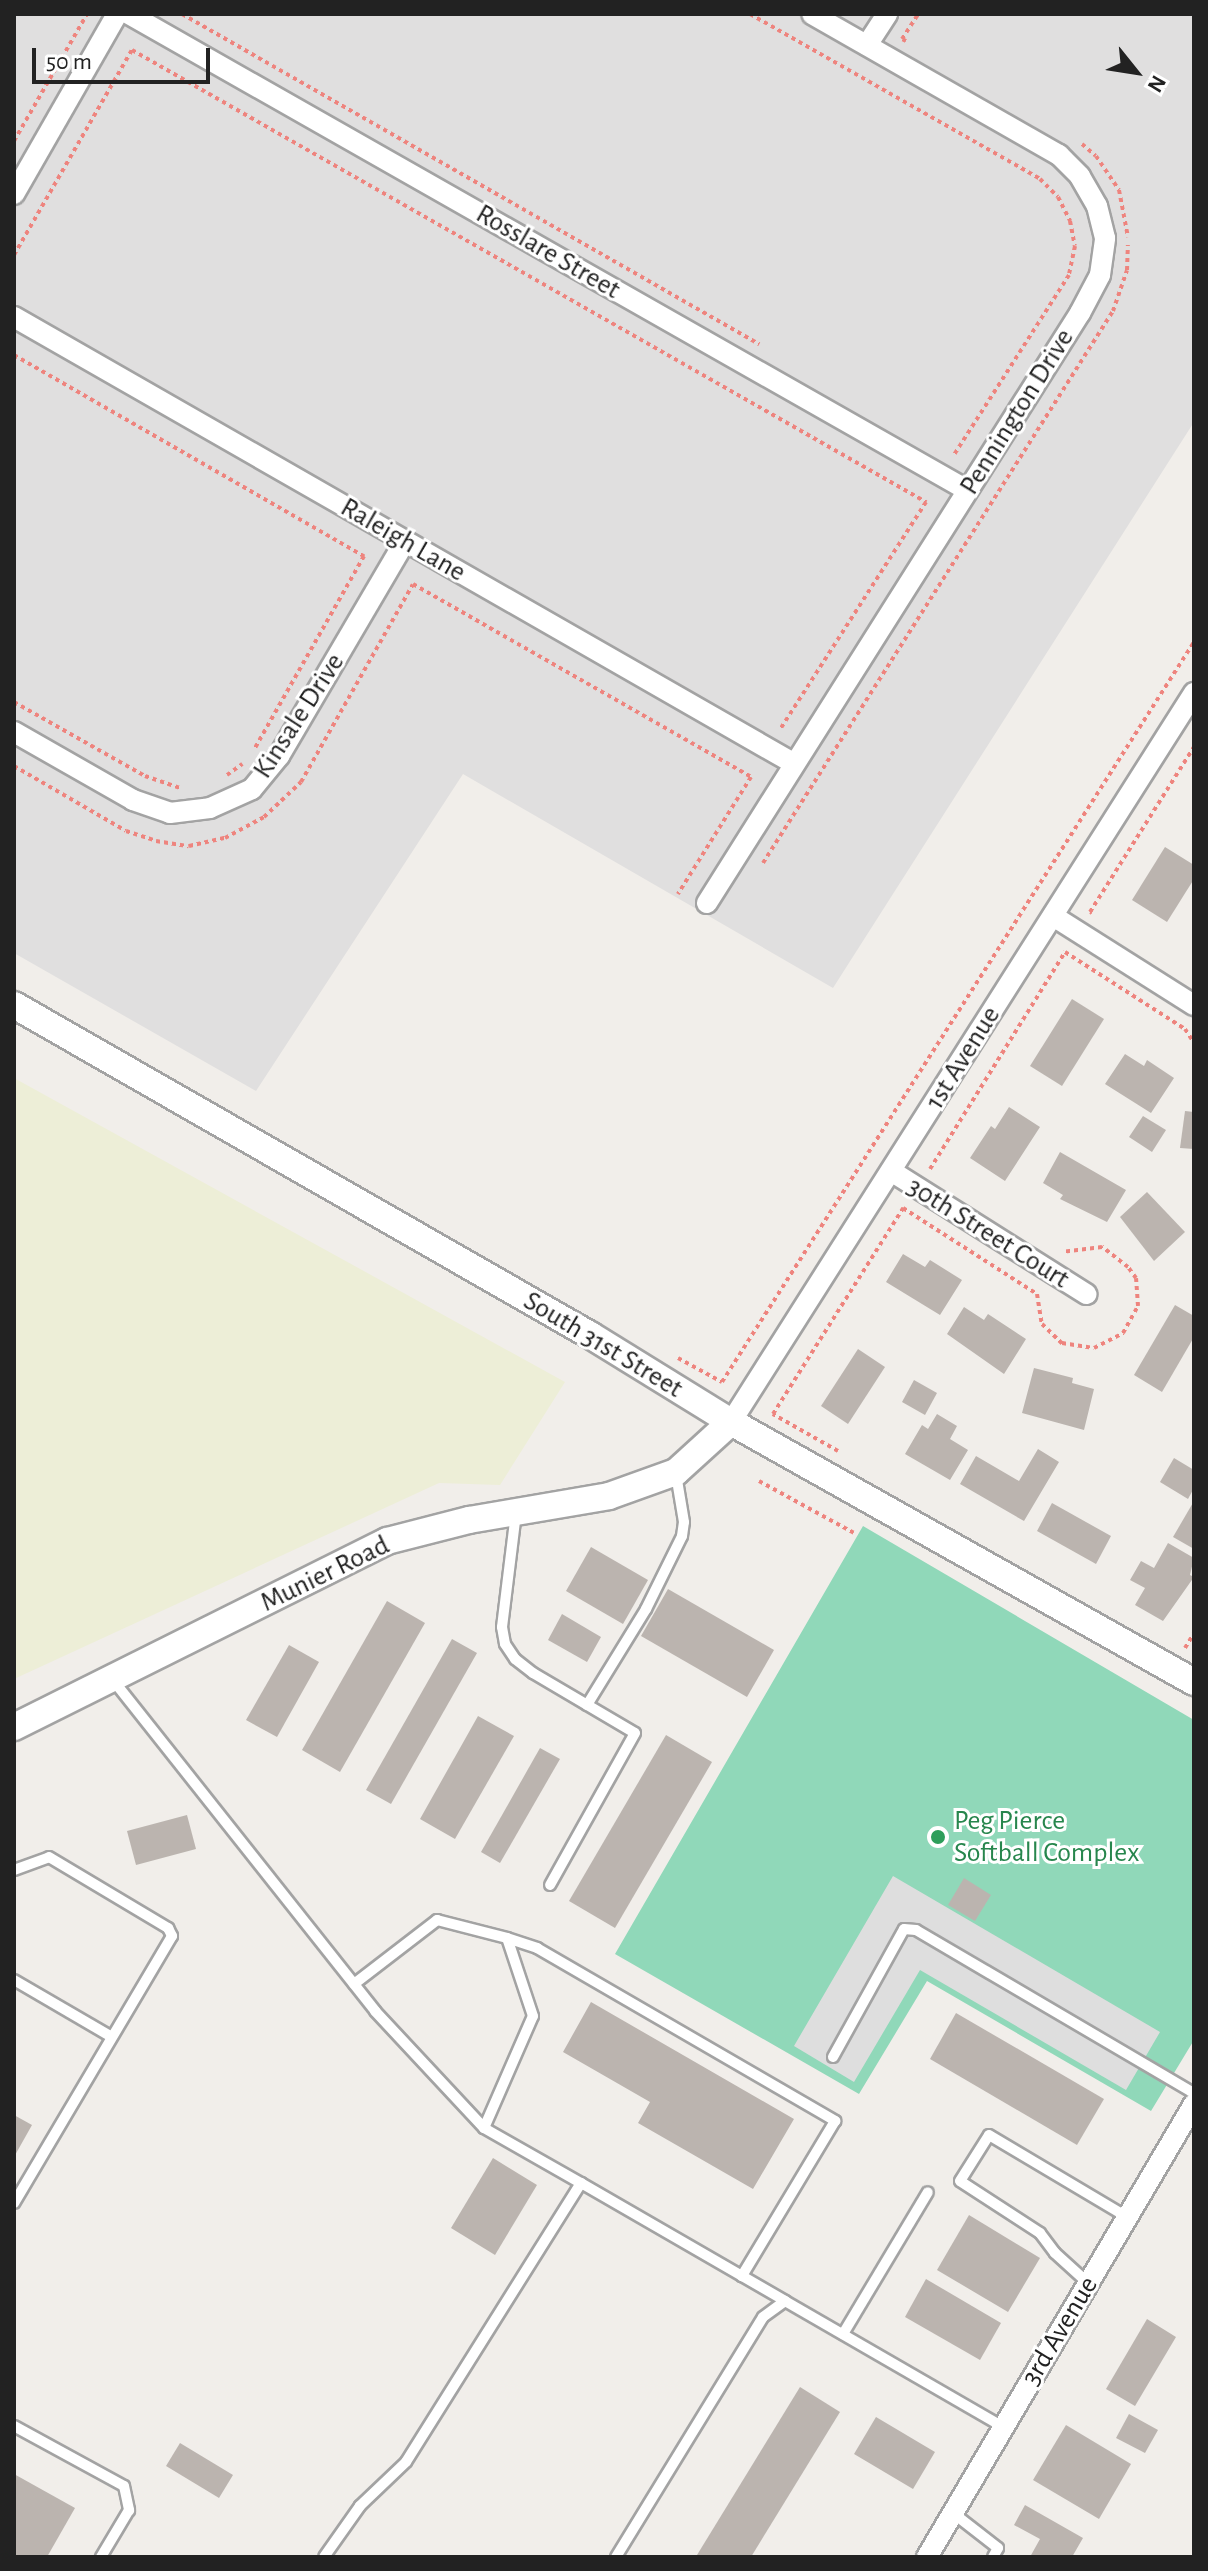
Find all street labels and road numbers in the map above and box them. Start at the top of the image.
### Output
street label: Rosslare Street [470,197,626,307]
street label: Pennington Drive [953,323,1081,501]
street label: Raleigh Lane [334,491,472,589]
street label: Kinsale Drive [246,647,352,785]
street label: 1st Avenue [918,1000,1008,1116]
street label: 30th Street Court [901,1170,1075,1296]
street label: South 31st Street [517,1284,689,1406]
street label: Munier Road [255,1528,395,1620]
street label: 3rd Avenue [1014,2270,1106,2392]

